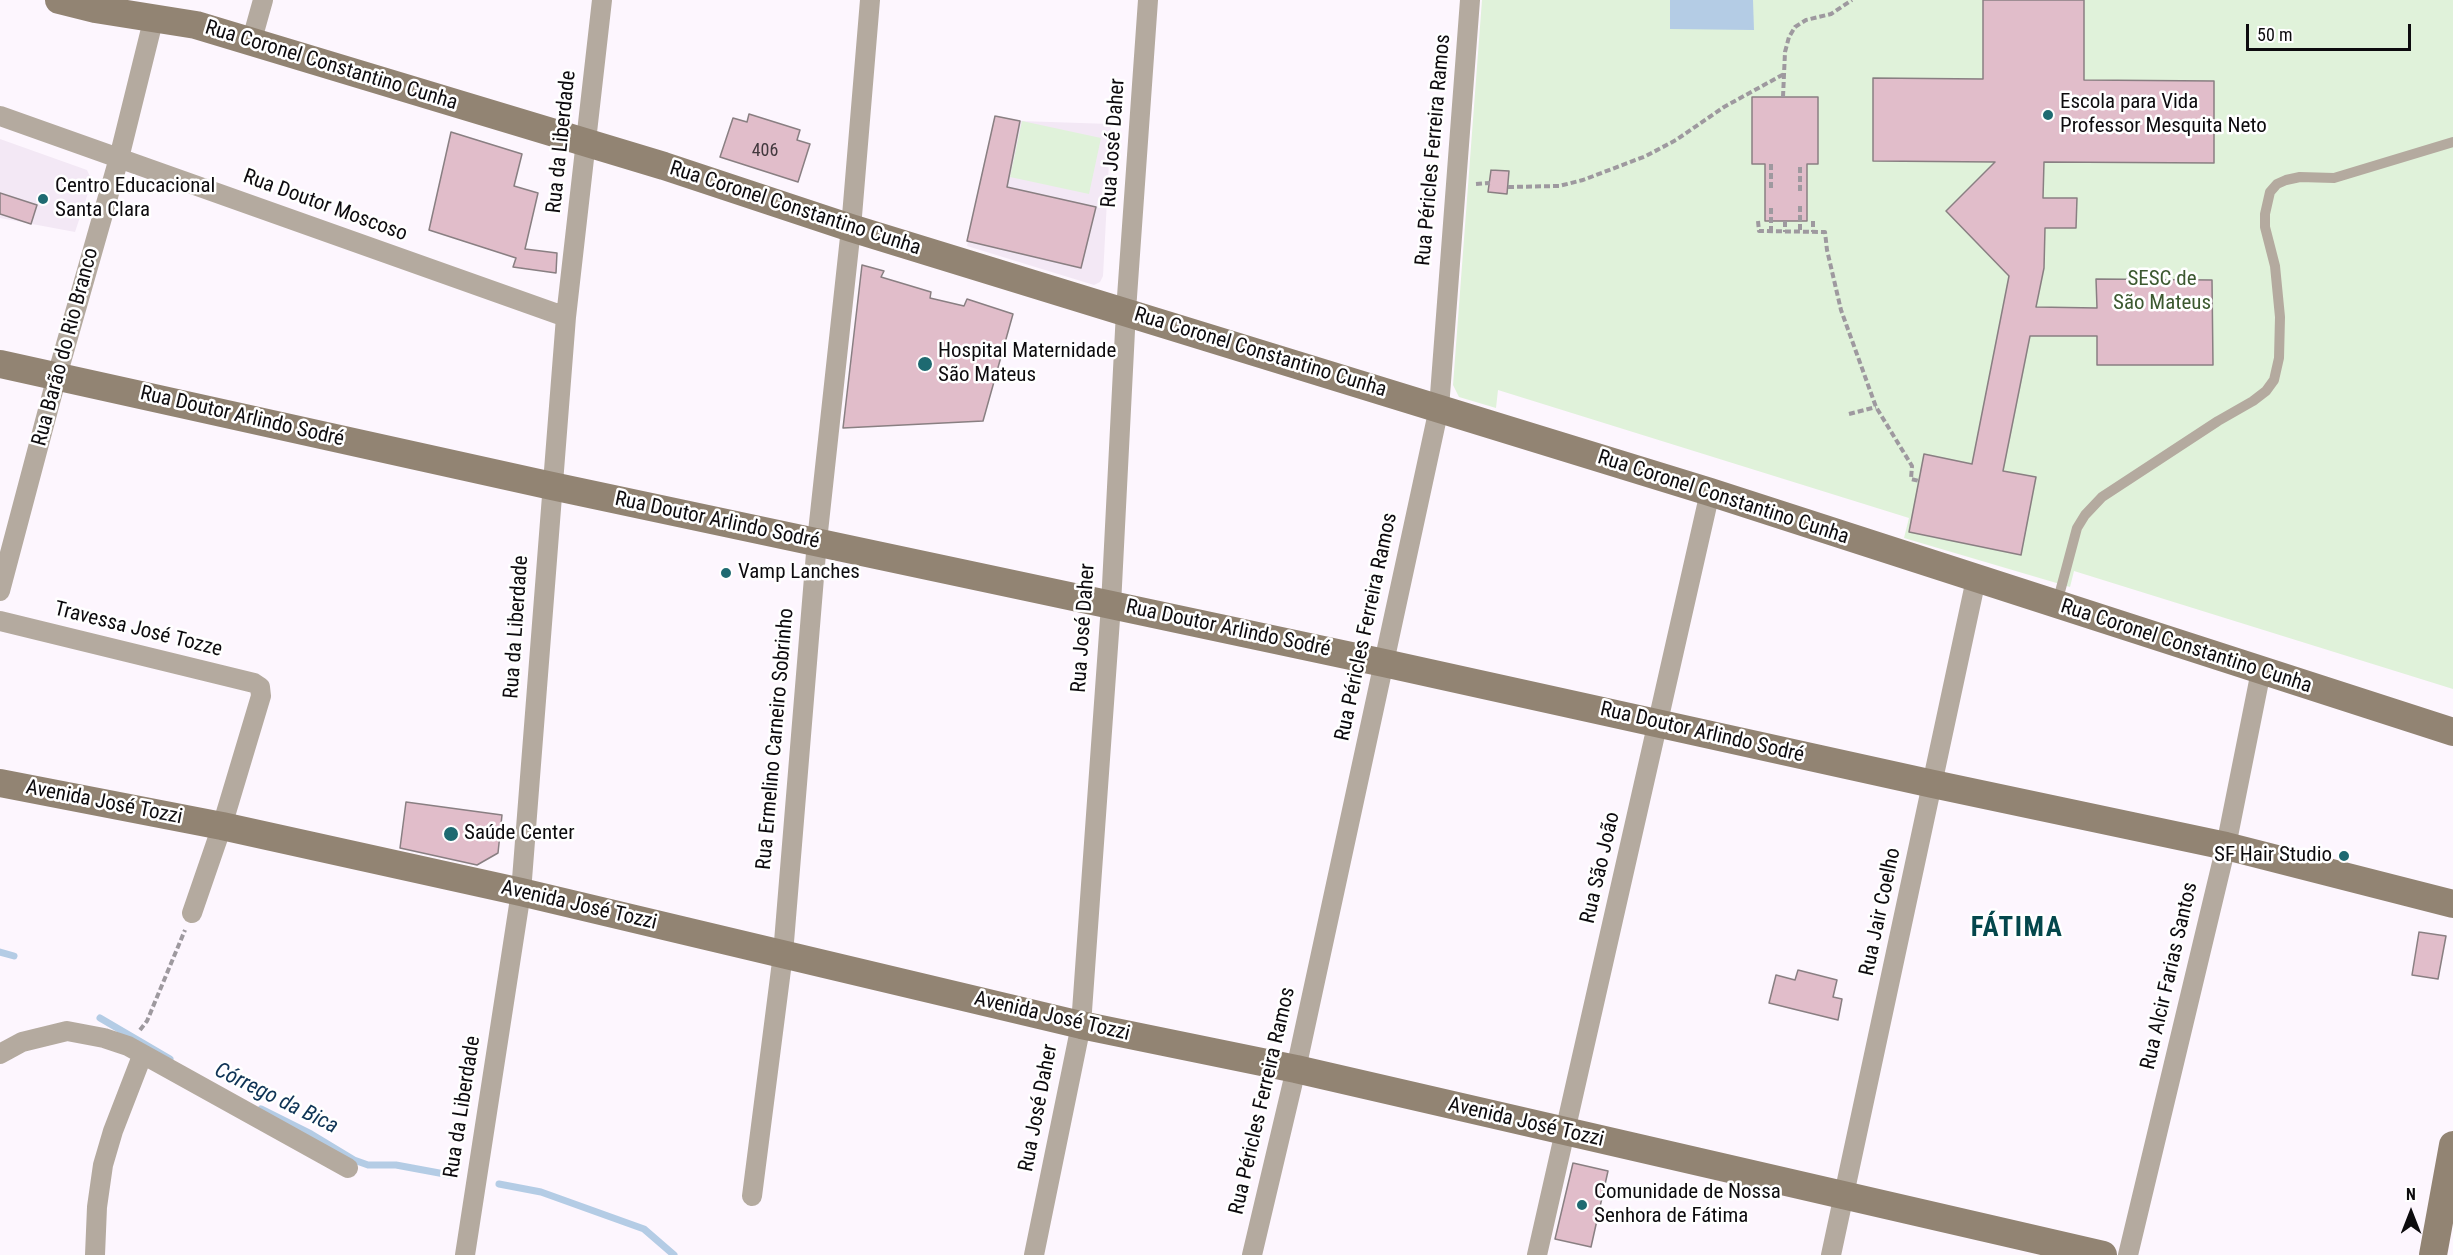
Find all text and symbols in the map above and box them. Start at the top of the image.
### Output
scale bar [2249,12,2414,50]
street label: Rua Coronel Constantino Cunha [202,16,460,116]
text: 50 m [2257,24,2292,45]
street label: Rua Péricles Ferreira Ramos [1411,33,1457,267]
street label: Rua da Liberdade [542,69,582,215]
street label: Rua José Daher [1097,78,1131,208]
place label: Escola para Vida Professor Mesquita Neto [2060,90,2267,140]
marker: Escola para Vida Professor Mesquita Neto [2041,108,2055,122]
house number: 406 [752,140,778,162]
street label: Rua Coronel Constantino Cunha [666,156,924,262]
street label: Rua Doutor Moscoso [239,165,411,247]
place label: Centro Educacional Santa Clara [55,174,215,224]
marker: Centro Educacional Santa Clara [36,192,50,206]
street label: Rua Barão do Rio Branco [27,245,105,449]
park label: SESC de São Mateus [2113,267,2211,317]
street label: Rua Coronel Constantino Cunha [1131,303,1389,403]
place label: Hospital Maternidade São Mateus [938,339,1116,389]
marker: Hospital Maternidade São Mateus [916,355,934,373]
street label: Rua Doutor Arlindo Sodré [138,381,346,453]
street label: Rua Coronel Constantino Cunha [1594,445,1852,551]
street label: Rua Doutor Arlindo Sodré [612,487,822,555]
street label: Rua Péricles Ferreira Ramos [1331,511,1403,743]
street label: Rua da Liberdade [499,555,535,699]
place label: Vamp Lanches [738,560,860,586]
street label: Rua José Daher [1067,563,1101,693]
marker: Vamp Lanches [719,566,733,580]
street label: Rua Coronel Constantino Cunha [2057,594,2315,700]
street label: Rua Doutor Arlindo Sodré [1123,595,1333,663]
street label: Travessa José Tozze [51,597,225,663]
street label: Rua Ermelino Carneiro Sobrinho [752,607,800,871]
street label: Rua Doutor Arlindo Sodré [1598,697,1806,769]
street label: Avenida José Tozzi [24,775,184,831]
street label: Rua São João [1576,810,1626,926]
place label: Saúde Center [464,821,575,847]
marker: Saúde Center [442,825,460,843]
place label: SF Hair Studio [2214,843,2332,869]
street label: Rua Jair Coelho [1855,846,1907,978]
marker: SF Hair Studio [2337,849,2351,863]
street label: Avenida José Tozzi [499,876,659,936]
street label: Rua Alcir Farias Santos [2136,880,2204,1072]
district label: FÁTIMA [1971,913,2063,945]
street label: Rua Péricles Ferreira Ramos [1225,985,1301,1217]
street label: Avenida José Tozzi [972,987,1132,1047]
street label: Rua da Liberdade [439,1034,487,1180]
street label: Rua José Daher [1014,1042,1064,1174]
water label: Córrego da Bica [210,1058,342,1140]
street label: Avenida José Tozzi [1446,1093,1606,1153]
place label: Comunidade de Nossa Senhora de Fátima [1594,1180,1781,1230]
north arrow [2381,1183,2441,1243]
text: N [2406,1185,2416,1204]
marker: Comunidade de Nossa Senhora de Fátima [1575,1198,1589,1212]

